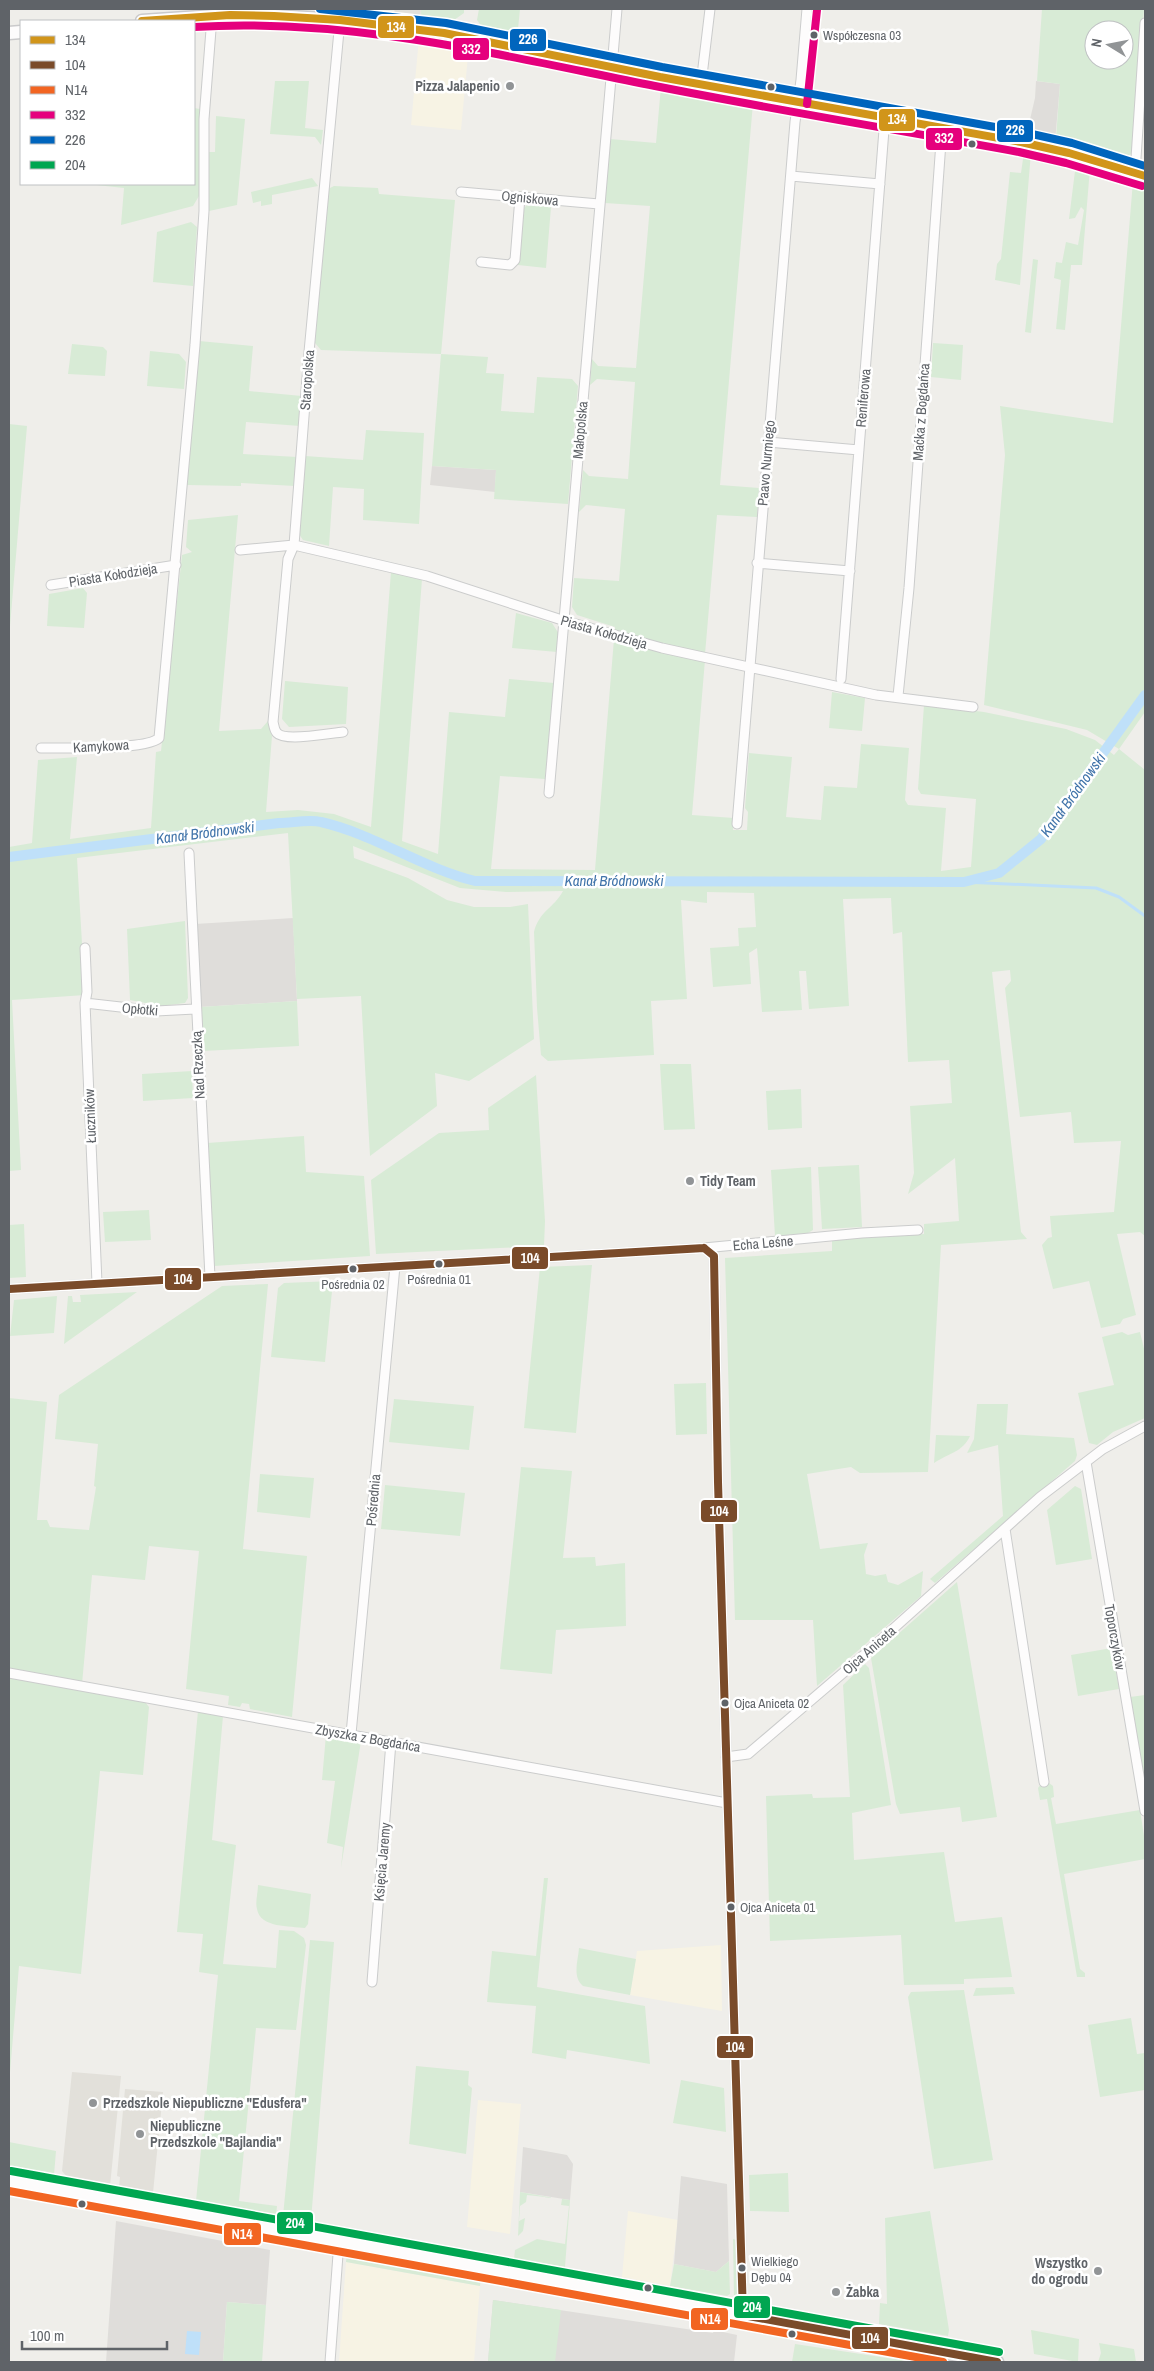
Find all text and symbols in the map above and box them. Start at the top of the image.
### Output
line badge: 134 [377,15,415,39]
text: 134 [386,18,406,36]
legend [20,20,195,185]
north arrow [1084,20,1134,70]
place label: Współczesna 03 [823,27,901,44]
line badge: 226 [509,28,547,52]
text: 134 [65,29,86,50]
text: 226 [518,30,538,48]
marker: Współczesna 03 [809,30,819,40]
line badge: 332 [452,37,490,61]
text: N [1087,37,1106,48]
text: 332 [461,40,481,58]
text: 104 [65,54,86,75]
place label: Pizza Jalapenio [415,77,500,95]
text: N14 [65,79,88,100]
marker: Pizza Jalapenio [504,80,516,92]
unlabelled marker [766,82,776,92]
text: 332 [65,104,86,125]
line badge: 134 [878,108,916,132]
text: 134 [887,110,907,128]
line badge: 226 [996,119,1034,143]
text: 226 [1005,121,1025,139]
line badge: 332 [925,127,963,151]
text: 226 [65,129,86,150]
text: 332 [934,129,954,147]
unlabelled marker [967,139,977,149]
text: 204 [65,154,86,175]
street label: Ogniskowa [501,187,560,210]
street label: Staropolska [296,349,318,411]
street label: Maćka z Bogdańca [909,362,933,461]
street label: Reniferowa [851,367,875,428]
street label: Małopolska [569,400,592,460]
street label: Paavo Nurmiego [753,419,779,507]
street label: Piasta Kołodzieja [67,559,159,591]
street label: Piasta Kołodzieja [559,611,650,653]
street label: Kamykowa [72,736,130,756]
water label: Kanał Bródnowski [1035,748,1111,841]
water label: Kanał Bródnowski [154,816,256,849]
water label: Kanał Bródnowski [564,870,664,891]
street label: Opłotki [121,998,159,1020]
street label: Nad Rzeczką [187,1030,209,1100]
street label: Łuczników [80,1088,100,1143]
place label: Tidy Team [700,1172,756,1190]
marker: Tidy Team [684,1175,696,1187]
street label: Echa Leśne [732,1231,794,1255]
line badge: 104 [511,1246,549,1270]
text: 104 [520,1249,540,1267]
marker: Pośrednia 01 [434,1259,444,1269]
marker: Pośrednia 02 [348,1264,358,1274]
line badge: 104 [164,1267,202,1291]
text: 104 [173,1270,193,1288]
place label: Pośrednia 01 [407,1271,471,1288]
place label: Pośrednia 02 [321,1276,385,1293]
street label: Pośrednia [362,1473,384,1527]
line badge: 104 [700,1499,738,1523]
text: 104 [709,1502,729,1520]
street label: Toporczyków [1100,1603,1130,1672]
street label: Ojca Aniceta [839,1621,900,1678]
place label: Ojca Aniceta 02 [734,1695,809,1712]
marker: Ojca Aniceta 02 [720,1698,730,1708]
street label: Zbyszka z Bogdańca [314,1720,423,1756]
street label: Księcia Jaremy [370,1822,394,1902]
place label: Ojca Aniceta 01 [740,1899,815,1916]
marker: Ojca Aniceta 01 [726,1902,736,1912]
line badge: 104 [716,2035,754,2059]
text: 104 [725,2038,745,2056]
place label: Przedszkole Niepubliczne "Edusfera" [103,2094,307,2112]
marker: Przedszkole Niepubliczne "Edusfera" [87,2097,99,2109]
place label: Niepubliczne Przedszkole "Bajlandia" [150,2117,282,2151]
marker: Niepubliczne Przedszkole "Bajlandia" [134,2128,146,2140]
unlabelled marker [77,2199,87,2209]
line badge: 204 [276,2211,314,2235]
text: 204 [285,2214,305,2232]
line badge: N14 [223,2222,262,2246]
text: N14 [231,2225,253,2243]
place label: Wielkiego Dębu 04 [751,2253,798,2286]
place label: Wszystko do ogrodu [1031,2254,1088,2288]
marker: Wielkiego Dębu 04 [737,2263,747,2273]
marker: Wszystko do ogrodu [1092,2265,1104,2277]
unlabelled marker [643,2283,653,2293]
place label: Żabka [846,2283,880,2301]
marker: Żabka [830,2286,842,2298]
line badge: 204 [733,2295,771,2319]
text: 204 [742,2298,762,2316]
line badge: N14 [690,2307,729,2331]
text: N14 [699,2310,721,2328]
scale bar [22,2318,168,2350]
text: 100 m [30,2325,64,2346]
line badge: 104 [851,2326,889,2350]
unlabelled marker [787,2329,797,2339]
text: 104 [860,2329,880,2347]

